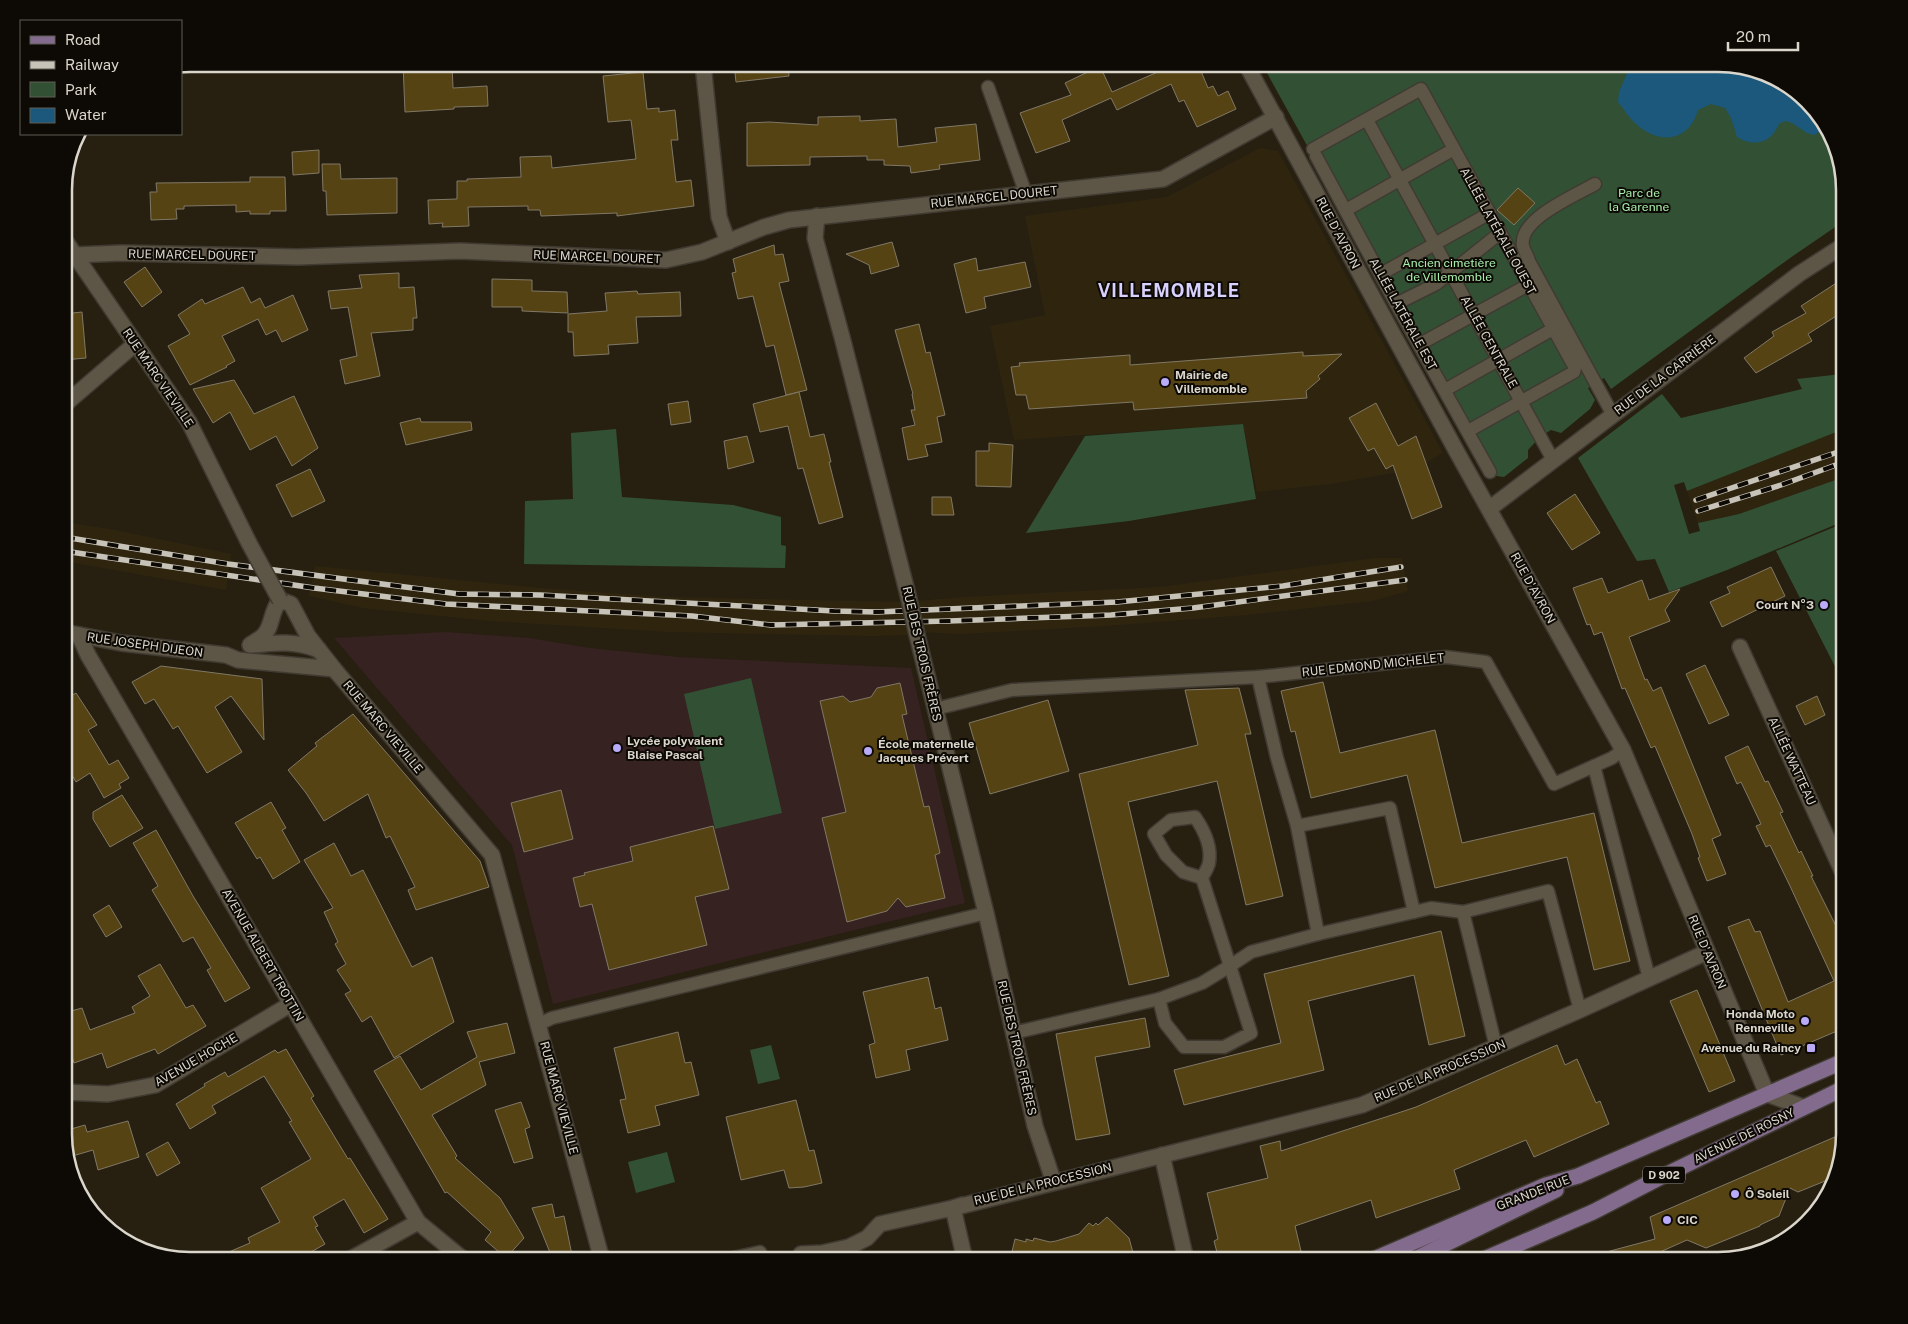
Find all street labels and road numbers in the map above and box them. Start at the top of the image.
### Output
street label: ALLÉE LATÉRALE OUEST [1457,165,1539,297]
street label: RUE MARCEL DOURET [930,183,1058,211]
street label: RUE D'AVRON [1313,195,1363,271]
street label: RUE MARCEL DOURET [128,247,256,263]
street label: RUE MARCEL DOURET [533,248,661,266]
street label: ALLÉE LATÉRALE EST [1366,256,1440,372]
street label: ALLÉE CENTRALE [1458,293,1520,391]
street label: RUE MARC VIEVILLE [120,326,196,430]
street label: RUE DE LA CARRIÈRE [1612,332,1718,418]
street label: RUE D'AVRON [1508,550,1558,626]
street label: RUE DES TROIS FRÈRES [900,585,944,723]
street label: RUE JOSEPH DIJEON [86,630,204,660]
street label: RUE EDMOND MICHELET [1301,651,1445,679]
street label: RUE MARC VIEVILLE [340,678,426,776]
street label: ALLÉE WATTEAU [1765,715,1819,807]
street label: AVENUE ALBERT TROTTIN [219,886,307,1024]
street label: RUE D'AVRON [1685,913,1729,991]
street label: RUE DES TROIS FRÈRES [995,979,1039,1117]
street label: AVENUE HOCHE [152,1031,240,1089]
street label: RUE DE LA PROCESSION [1372,1037,1508,1105]
street label: RUE MARC VIEVILLE [537,1040,581,1156]
street label: AVENUE DE ROSNY [1691,1105,1797,1166]
street label: RUE DE LA PROCESSION [973,1160,1113,1208]
road number: D 902 [1643,1166,1685,1184]
street label: GRANDE RUE [1495,1173,1571,1213]

